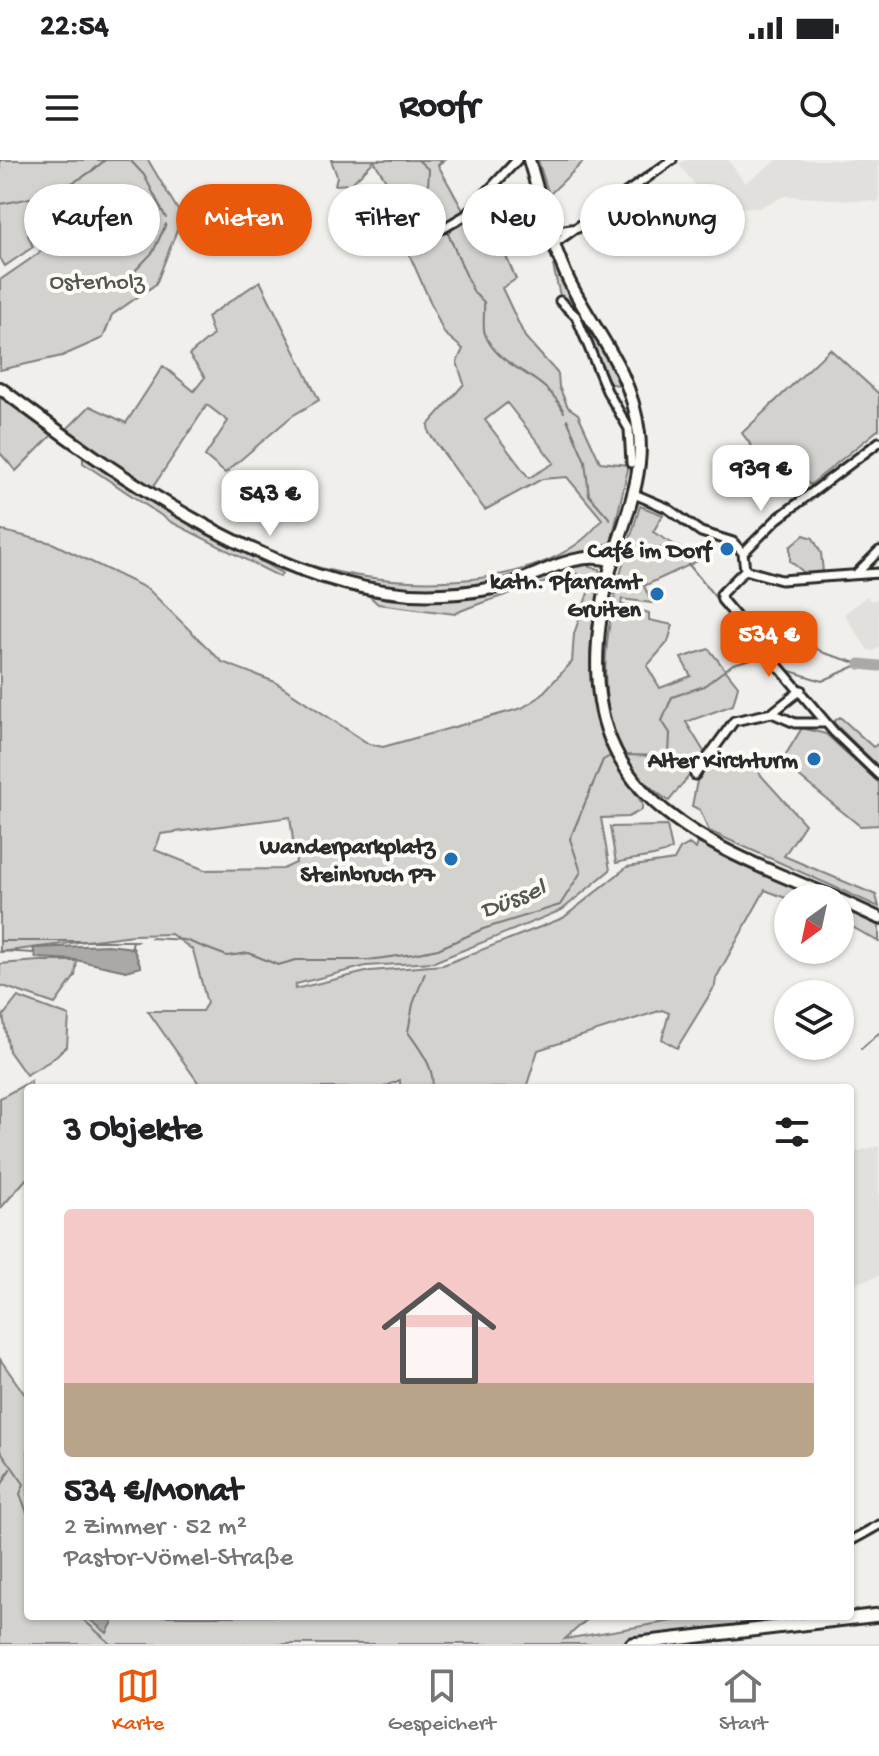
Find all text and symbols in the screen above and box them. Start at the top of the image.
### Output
text: 22:54 [40,11,109,46]
icon: menu [40,86,84,130]
icon: search [795,86,839,130]
text: Roofr [400,87,480,130]
chip: Kaufen [24,184,160,256]
chip: Mieten [176,184,312,256]
chip: Filter [328,184,446,256]
chip: Neu [462,184,564,256]
chip: Wohnung [580,184,745,256]
park label: Osterholz [49,269,146,298]
pin: 939 € [705,445,817,513]
text: 939 € [730,455,792,486]
pin: 543 € [214,470,326,538]
text: 543 € [239,480,301,511]
place label: Café im Dorf [587,538,714,567]
marker: Café im Dorf [718,540,736,558]
place label: kath. Pfarramt Gruiten [490,569,643,626]
marker: kath. Pfarramt Gruiten [648,585,666,603]
pin: 534 € [713,611,825,679]
text: 534 € [738,621,800,652]
place label: Alter Kirchturm [647,748,798,777]
marker: Alter Kirchturm [805,750,823,768]
place label: Wanderparkplatz Steinbruch P7 [259,834,437,891]
marker: Wanderparkplatz Steinbruch P7 [442,850,460,868]
water label: Düssel [477,874,552,928]
north arrow [774,884,854,964]
map controls [774,884,854,1060]
button: layers [774,980,854,1060]
icon: filters [770,1110,814,1154]
text: 3 Objekte [64,1112,202,1152]
icon: home [367,1261,511,1405]
text: 534 €/Monat [64,1473,242,1513]
text: 2 Zimmer · 52 m² [64,1513,247,1544]
text: Pastor-Vömel-Straße [64,1544,293,1575]
tab: Karte [112,1664,164,1738]
tab: Gespeichert [388,1664,495,1738]
tab: Start [719,1664,767,1738]

